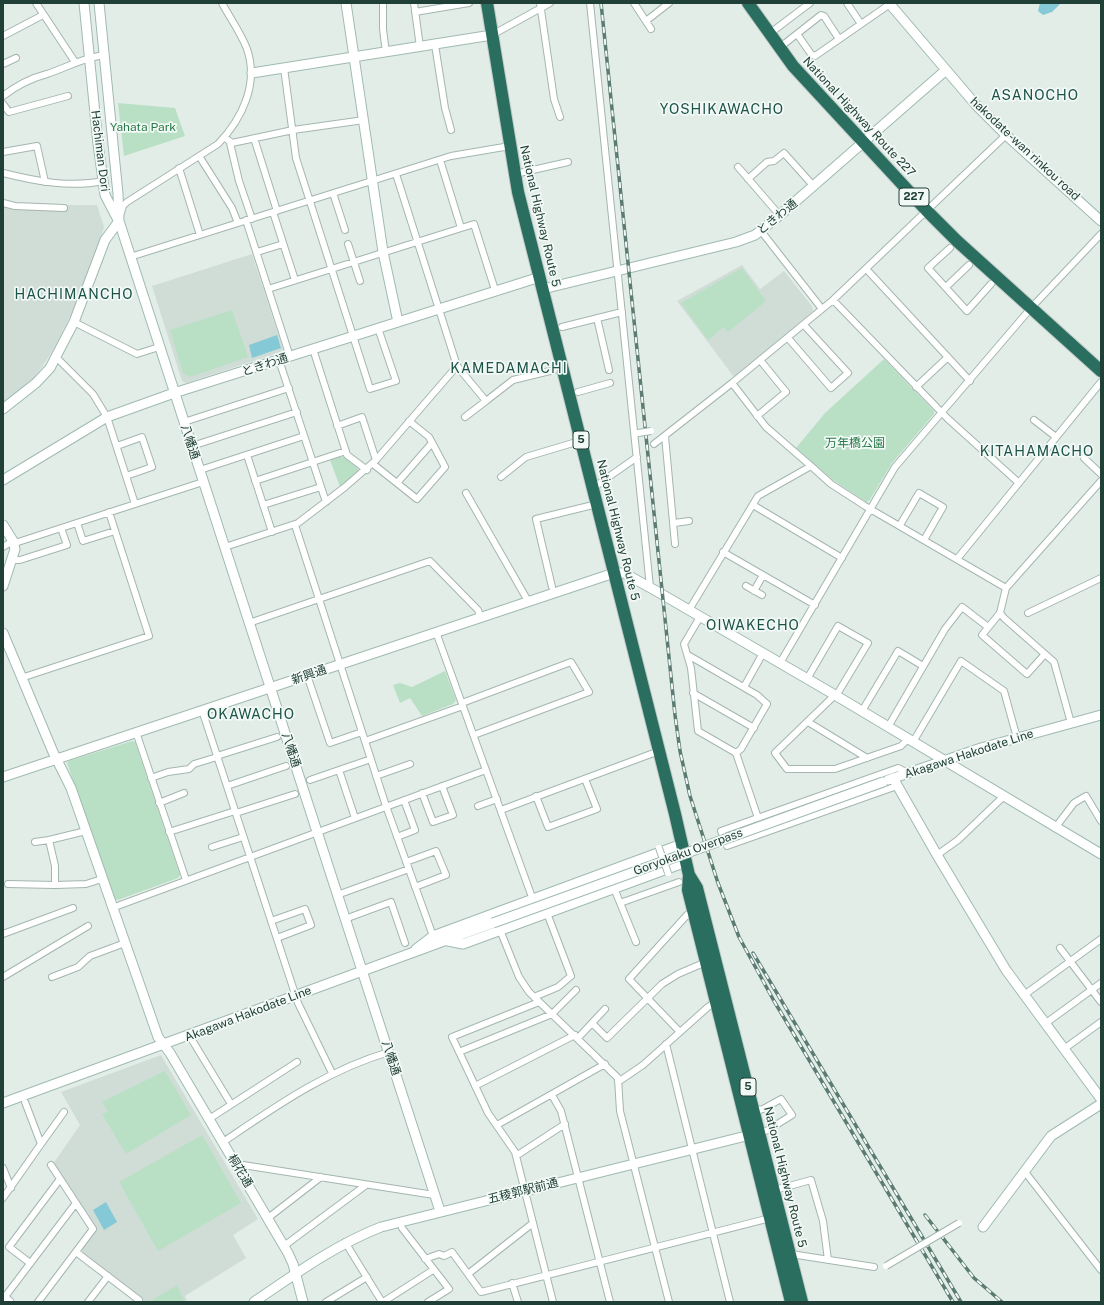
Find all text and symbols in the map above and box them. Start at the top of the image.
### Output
street label: National Highway Route 227 [800,54,918,180]
district label: ASANOCHO [991,88,1079,104]
street label: hakodate-wan rinkou road [967,94,1083,204]
district label: YOSHIKAWACHO [660,102,784,118]
street label: Hachiman Dori [88,110,112,192]
park label: Yahata Park [110,120,176,134]
street label: National Highway Route 5 [517,144,563,288]
road number: 227 [899,188,929,206]
street label: ときわ通 [754,196,800,238]
district label: HACHIMANCHO [14,287,134,303]
street label: ときわ通 [240,351,290,379]
district label: KAMEDAMACHI [450,361,568,377]
street label: 八幡通 [178,423,202,461]
road number: 5 [573,431,589,449]
park label: 万年橋公園 [825,436,885,450]
district label: KITAHAMACHO [980,444,1094,460]
street label: National Highway Route 5 [594,458,642,602]
district label: OIWAKECHO [706,618,800,634]
street label: 新興通 [290,662,328,688]
district label: OKAWACHO [207,707,295,723]
street label: Akagawa Hakodate Line [903,726,1035,782]
street label: 八幡通 [279,731,303,769]
street label: Goryokaku Overpass [631,826,745,878]
street label: Akagawa Hakodate Line [183,983,313,1045]
street label: 八幡通 [379,1039,403,1077]
road number: 5 [740,1078,756,1096]
street label: National Highway Route 5 [761,1105,809,1249]
street label: 桐花通 [225,1152,255,1190]
street label: 五稜郭駅前通 [486,1175,560,1207]

